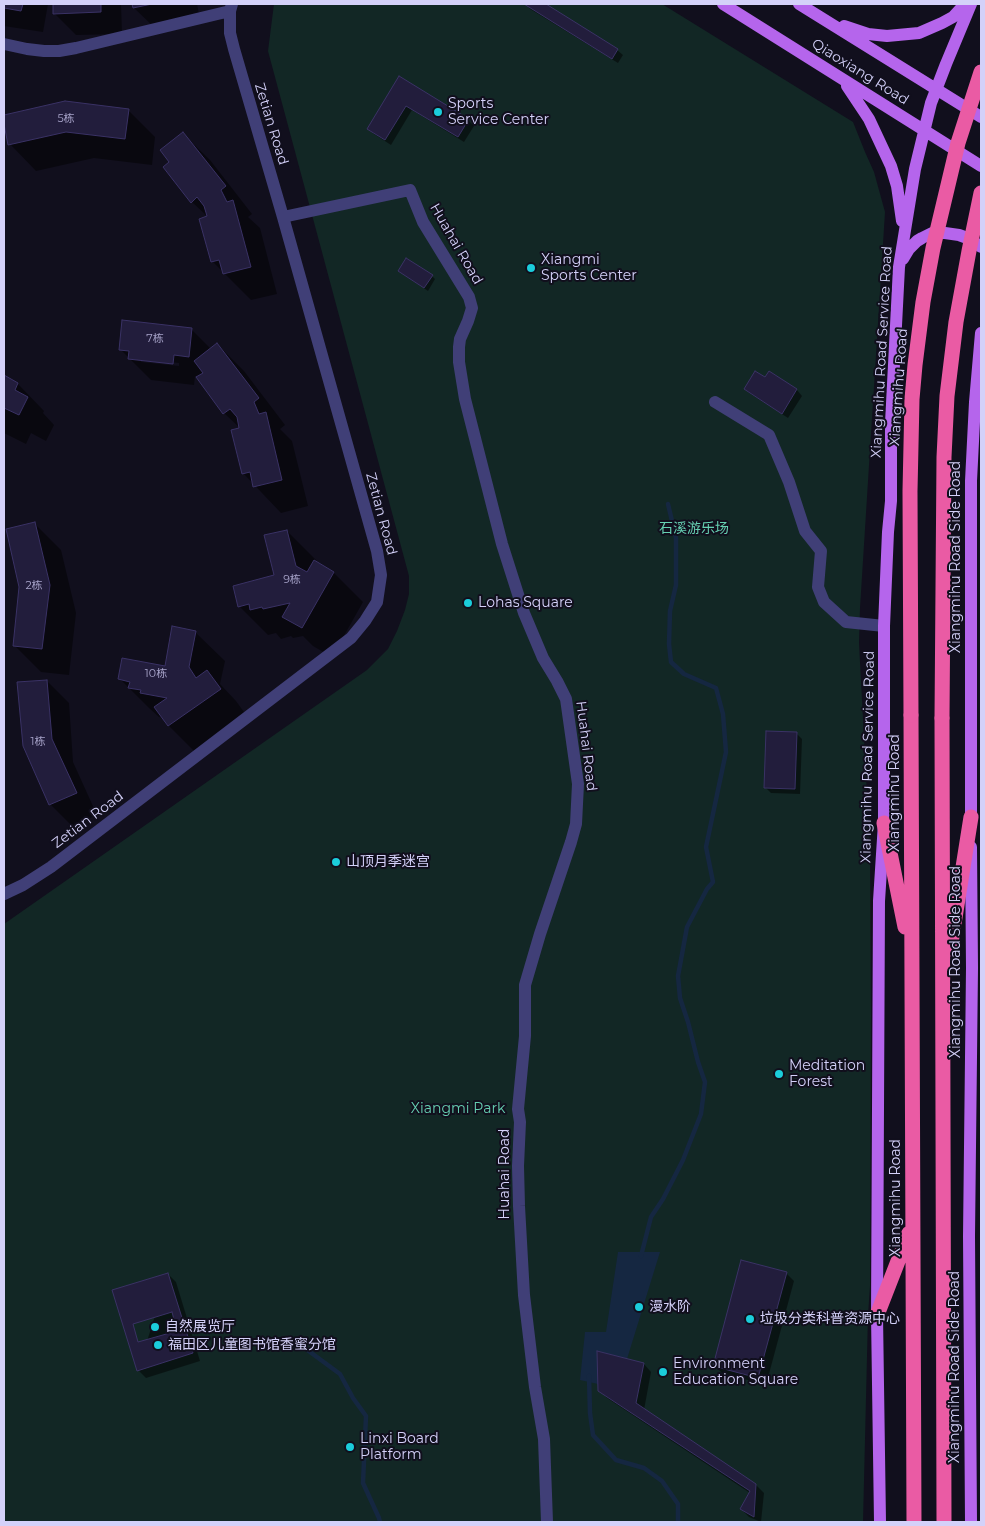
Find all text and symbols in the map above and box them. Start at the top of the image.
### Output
street label: Qiaoxiang Road [808,35,912,109]
street label: Zetian Road [251,81,291,167]
place label: Sports Service Center [448,96,549,128]
marker: Sports Service Center [432,106,444,118]
house number: 5栋 [57,112,75,126]
street label: Huahai Road [426,200,486,288]
street label: Xiangmihu Road Service Road [868,245,896,459]
place label: Xiangmi Sports Center [541,252,637,284]
marker: Xiangmi Sports Center [525,262,537,274]
street label: Xiangmihu Road [887,328,911,446]
house number: 7栋 [146,332,164,346]
street label: Xiangmihu Road Side Road [948,461,964,653]
street label: Zetian Road [362,471,400,557]
park label: 石溪游乐场 [659,521,729,537]
house number: 9栋 [283,573,301,587]
house number: 2栋 [25,579,43,593]
place label: Lohas Square [478,595,573,611]
marker: Lohas Square [462,597,474,609]
street label: Xiangmihu Road Service Road [858,651,878,863]
house number: 10栋 [145,667,167,681]
street label: Huahai Road [572,700,600,792]
street label: Xiangmihu Road [887,734,903,852]
house number: 1栋 [31,735,45,749]
street label: Zetian Road [49,788,127,852]
place label: 山顶月季迷宫 [346,854,430,870]
marker: 山顶月季迷宫 [330,856,342,868]
street label: Xiangmihu Road Side Road [948,866,964,1058]
place label: Meditation Forest [789,1058,865,1090]
marker: Meditation Forest [773,1068,785,1080]
park label: Xiangmi Park [411,1101,505,1117]
street label: Huahai Road [497,1129,513,1219]
street label: Xiangmihu Road [888,1139,904,1257]
street label: Xiangmihu Road Side Road [947,1271,963,1463]
place label: 漫水阶 [649,1299,691,1315]
marker: 漫水阶 [633,1301,645,1313]
place label: 垃圾分类科普资源中心 [760,1311,900,1327]
marker: 垃圾分类科普资源中心 [744,1313,756,1325]
place label: 自然展览厅 [165,1319,235,1335]
marker: 自然展览厅 [149,1321,161,1333]
place label: 福田区儿童图书馆香蜜分馆 [168,1337,336,1353]
marker: 福田区儿童图书馆香蜜分馆 [152,1339,164,1351]
place label: Environment Education Square [673,1356,798,1388]
marker: Environment Education Square [657,1366,669,1378]
place label: Linxi Board Platform [360,1431,439,1464]
marker: Linxi Board Platform [344,1441,356,1453]

